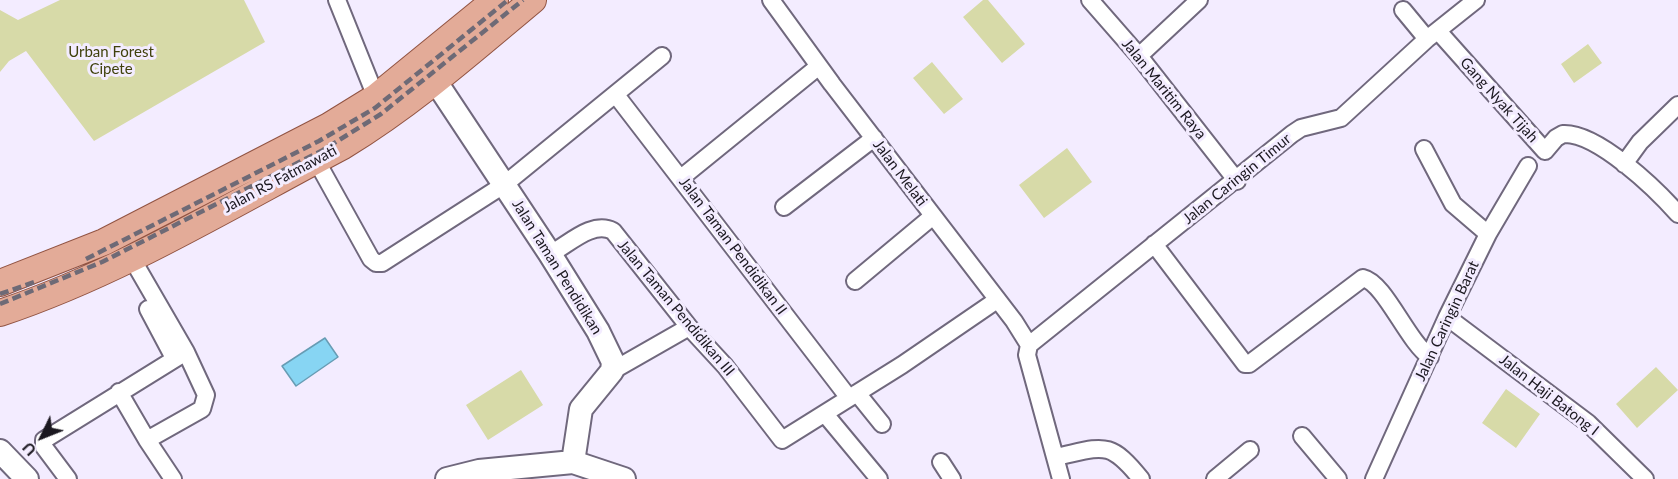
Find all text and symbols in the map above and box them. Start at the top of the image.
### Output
street label: Jalan Maritim Raya [1118,35,1210,143]
park label: Urban Forest Cipete [68,43,154,78]
street label: Gang Nyak Tijah [1456,54,1542,146]
street label: Jalan Caringin Timur [1179,130,1295,228]
street label: Jalan Melati [869,136,931,210]
street label: Jalan RS Fatmawati [220,141,340,217]
street label: Jalan Taman Pendidikan II [675,174,791,318]
street label: Jalan Taman Pendidikan [508,196,606,338]
street label: Jalan Taman Pendidikan III [614,236,738,380]
street label: Jalan Caringin Barat [1411,258,1483,384]
street label: Jalan Haji Batong I [1496,351,1602,439]
north arrow [12,407,72,467]
text: U [17,439,39,460]

